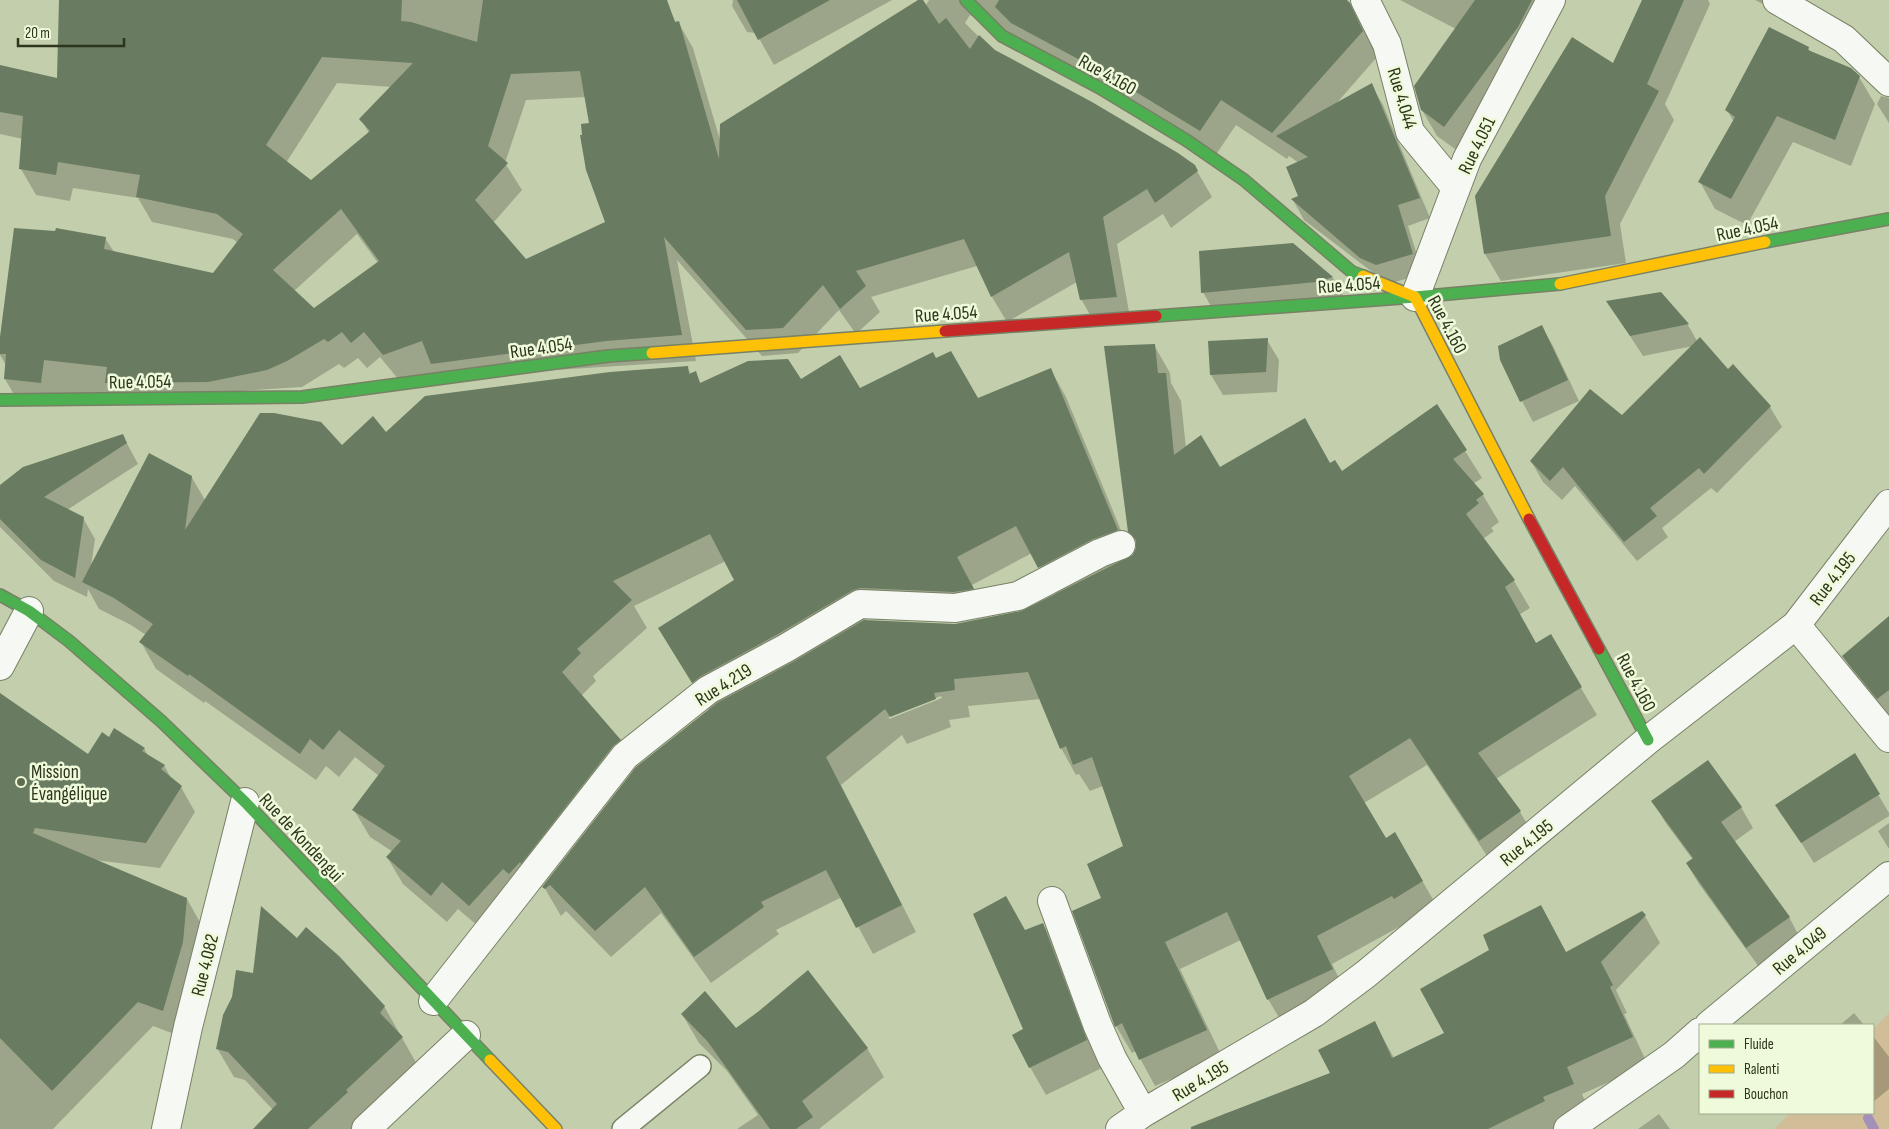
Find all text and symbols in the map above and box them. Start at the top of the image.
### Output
scale bar [18,15,124,47]
text: 20 m [25,24,50,43]
street label: Rue 4.160 [1074,50,1140,101]
street label: Rue 4.044 [1381,65,1422,132]
street label: Rue 4.051 [1454,113,1501,178]
street label: Rue 4.054 [1714,212,1780,247]
street label: Rue 4.054 [1317,272,1381,299]
street label: Rue 4.160 [1422,292,1472,358]
street label: Rue 4.054 [914,301,978,328]
street label: Rue 4.054 [509,333,574,364]
street label: Rue 4.054 [109,370,171,395]
street label: Rue 4.195 [1805,548,1861,610]
street label: Rue 4.160 [1611,650,1661,716]
street label: Rue 4.219 [691,659,756,712]
place label: Mission Évangélique [31,761,107,806]
marker: Mission Évangélique [15,776,27,788]
street label: Rue de Kondengui [254,789,348,887]
street label: Rue 4.195 [1496,815,1558,872]
street label: Rue 4.049 [1768,922,1832,980]
street label: Rue 4.082 [187,932,224,999]
legend [1699,1024,1874,1114]
text: Fluide [1744,1035,1774,1054]
street label: Rue 4.195 [1168,1056,1233,1107]
text: Ralenti [1744,1060,1779,1079]
text: Bouchon [1744,1085,1788,1104]

